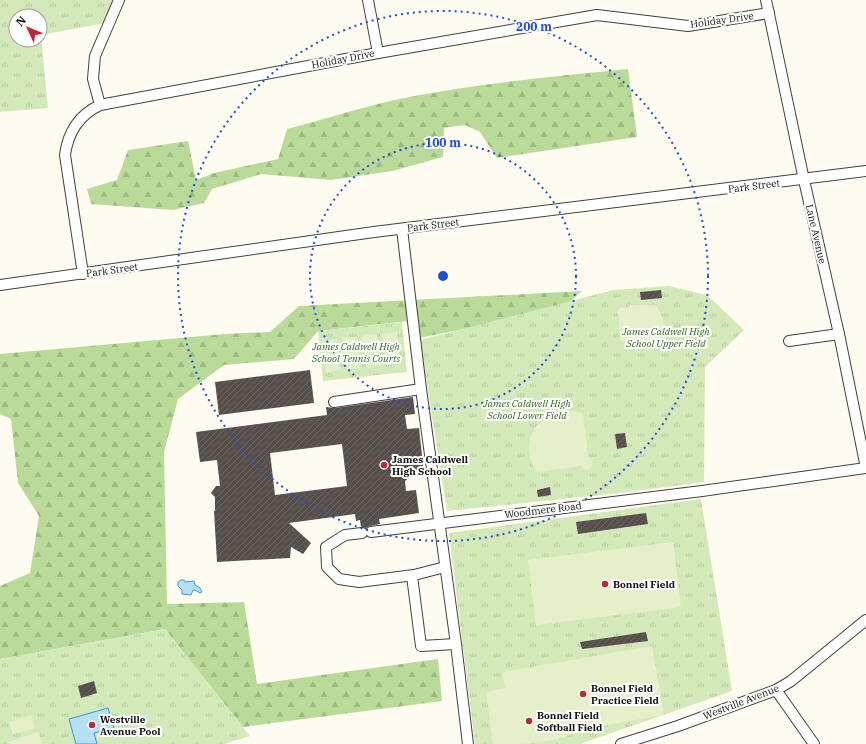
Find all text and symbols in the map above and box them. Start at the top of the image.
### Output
north arrow [8,8,48,48]
street label: Holiday Drive [689,9,755,31]
text: N [13,13,29,29]
text: 200 m [516,19,552,34]
street label: Holiday Drive [310,47,376,71]
text: 100 m [425,135,461,150]
street label: Park Street [727,176,781,196]
street label: Lane Avenue [803,203,829,265]
street label: Park Street [406,215,460,235]
street label: Park Street [85,260,139,280]
centre of rings [436,269,450,283]
park label: James Caldwell High School Upper Field [621,325,710,350]
park label: James Caldwell High School Tennis Courts [311,340,400,365]
park label: James Caldwell High School Lower Field [482,397,571,422]
place label: James Caldwell High School [392,453,468,478]
marker: James Caldwell High School [379,460,389,470]
street label: Woodmere Road [504,499,582,521]
place label: Bonnel Field [613,578,676,591]
marker: Bonnel Field [600,579,610,589]
place label: Bonnel Field Practice Field [591,682,660,707]
street label: Westville Avenue [701,682,781,722]
marker: Bonnel Field Practice Field [578,689,588,699]
place label: Bonnel Field Softball Field [537,709,603,734]
place label: Westville Avenue Pool [100,713,161,738]
marker: Bonnel Field Softball Field [524,716,534,726]
marker: Westville Avenue Pool [87,720,97,730]

